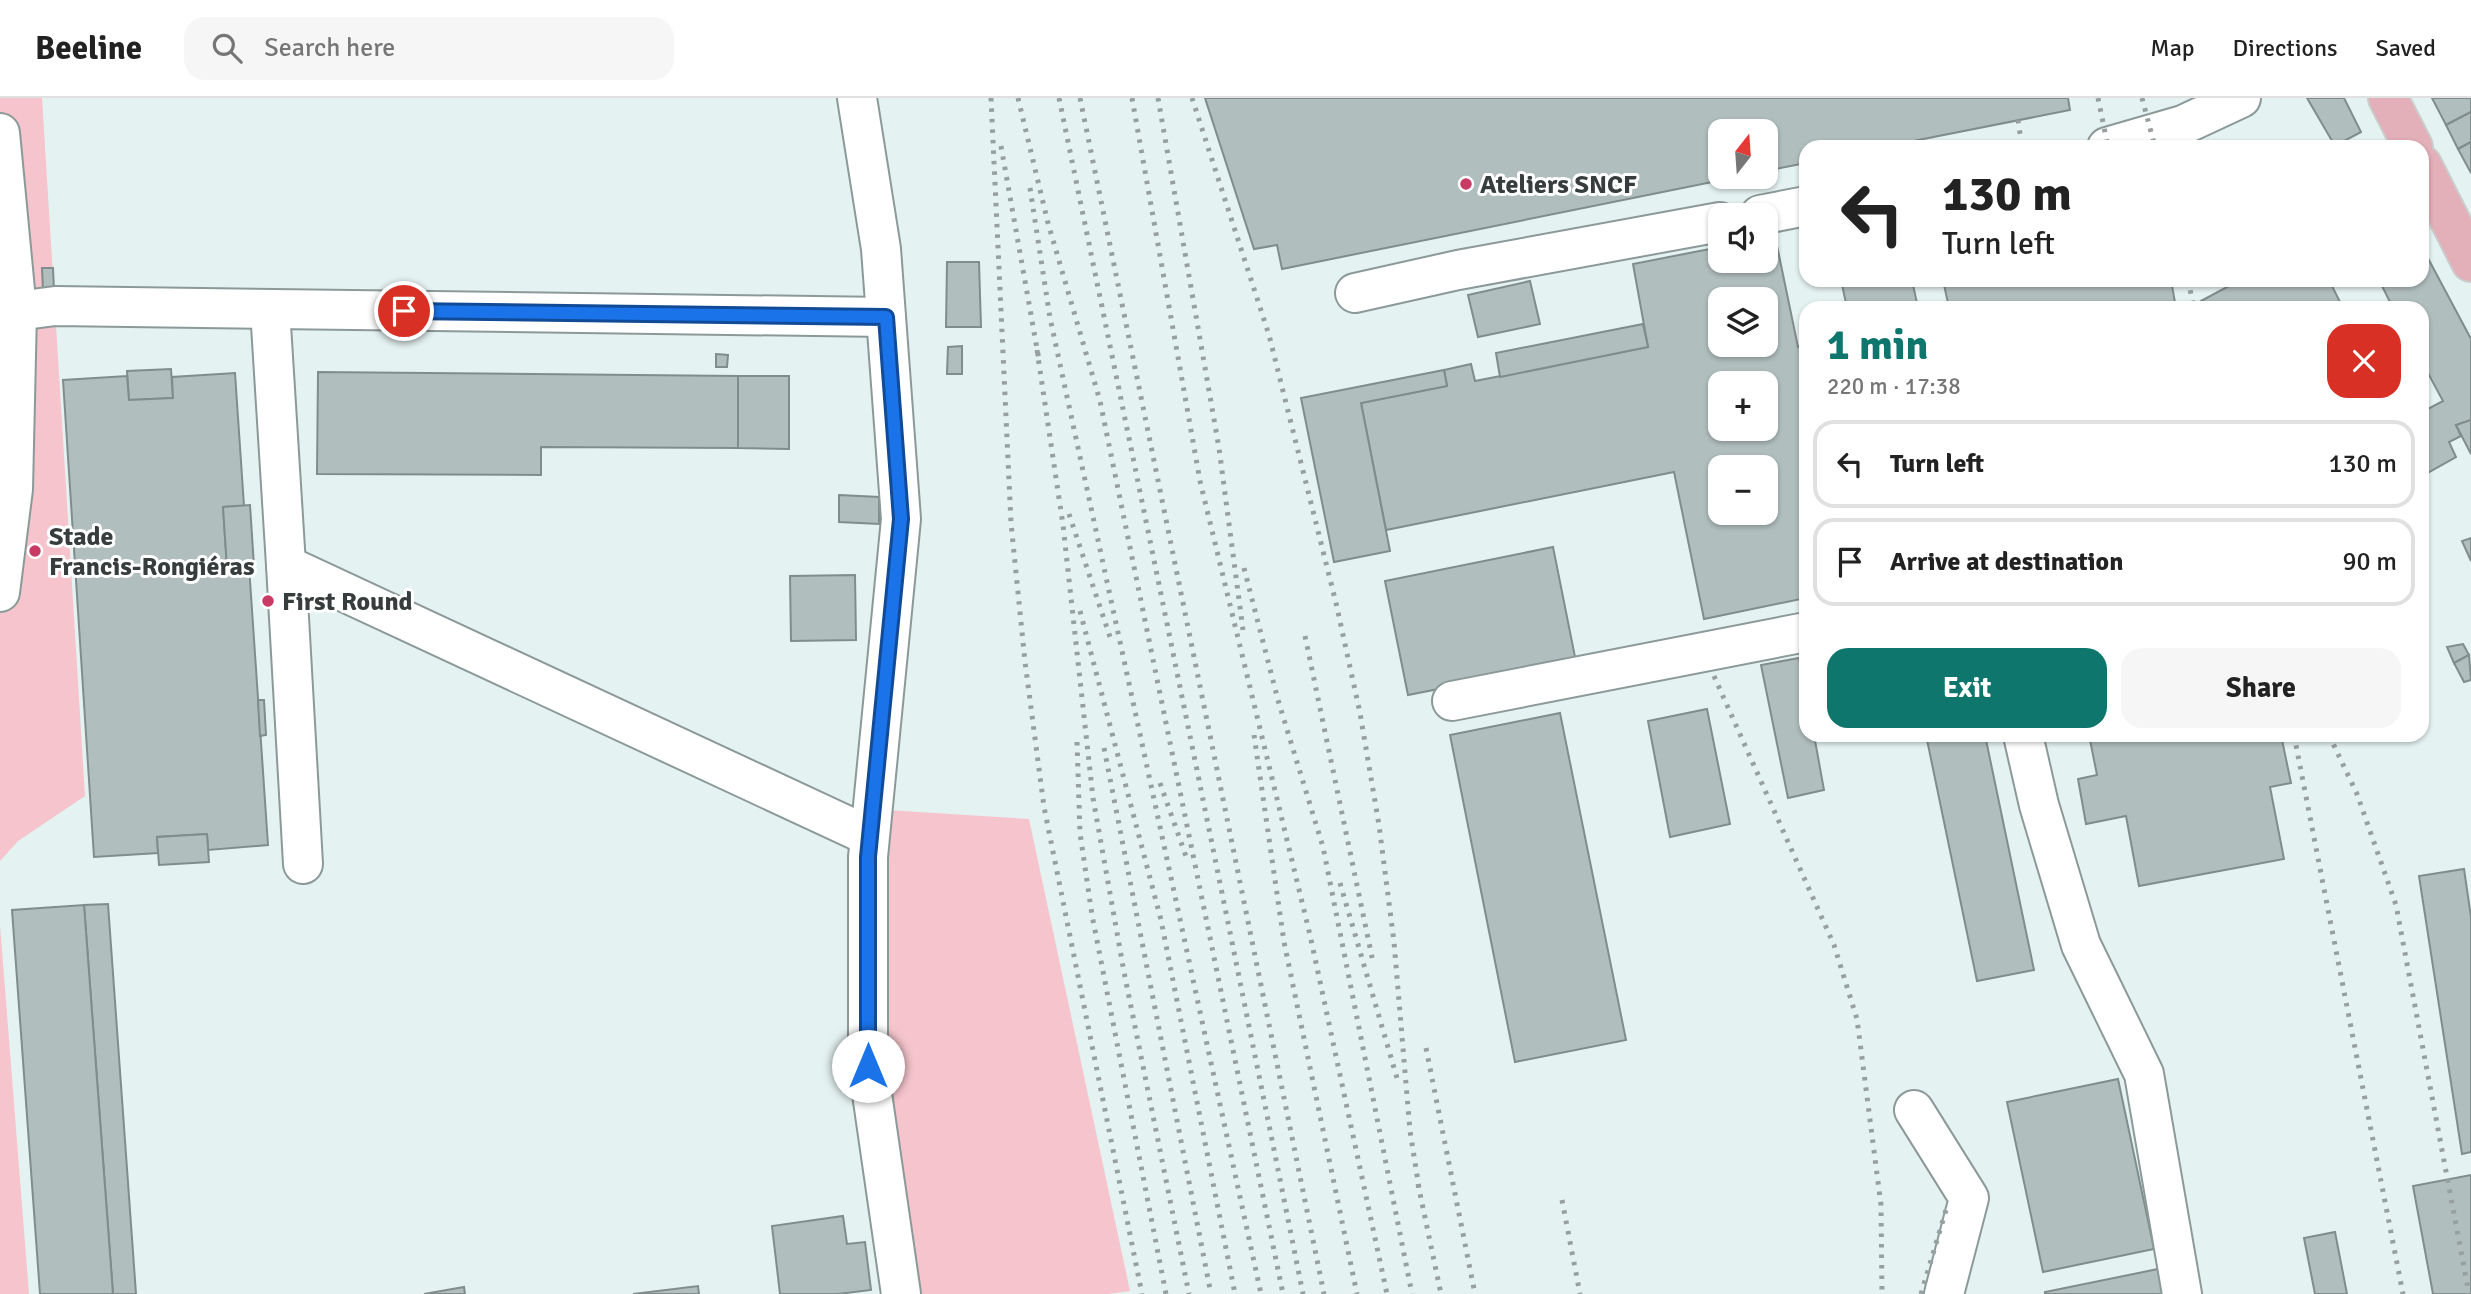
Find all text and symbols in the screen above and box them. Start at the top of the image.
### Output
search box [184,17,674,80]
text: Beeline [35,28,142,69]
icon: search [208,29,246,67]
text: Search here [264,32,395,64]
text: Map [2150,33,2195,63]
text: Directions [2233,33,2338,63]
text: Saved [2376,33,2436,63]
north arrow [1708,119,1778,189]
map controls [1708,119,1778,525]
text: 130 m [1942,164,2072,224]
icon: left [1827,168,1918,259]
place label: Ateliers SNCF [1480,169,1637,201]
marker: Ateliers SNCF [1458,176,1474,192]
button: sound [1708,203,1778,273]
text: Turn left [1942,224,2055,263]
pin [374,281,434,341]
button: layers [1708,287,1778,357]
icon: arrive [385,292,423,330]
text: 1 min [1827,320,1928,371]
button: close [2327,324,2401,398]
button: + [1708,371,1778,441]
text: 220 m · 17:38 [1827,372,1961,401]
icon: left [1831,445,1869,483]
text: Turn left [1890,448,1984,480]
text: 130 m [2328,448,2397,480]
button: − [1708,455,1778,525]
place label: Stade Francis-Rongiéras [49,521,254,583]
marker: Stade Francis-Rongiéras [27,543,43,559]
icon: arrive [1831,543,1869,581]
text: Arrive at destination [1890,546,2123,578]
text: 90 m [2342,546,2397,578]
place label: First Round [282,586,413,618]
marker: First Round [260,593,276,609]
button: Exit [1827,648,2107,728]
button: Share [2121,648,2401,728]
position arrow [831,1029,905,1103]

